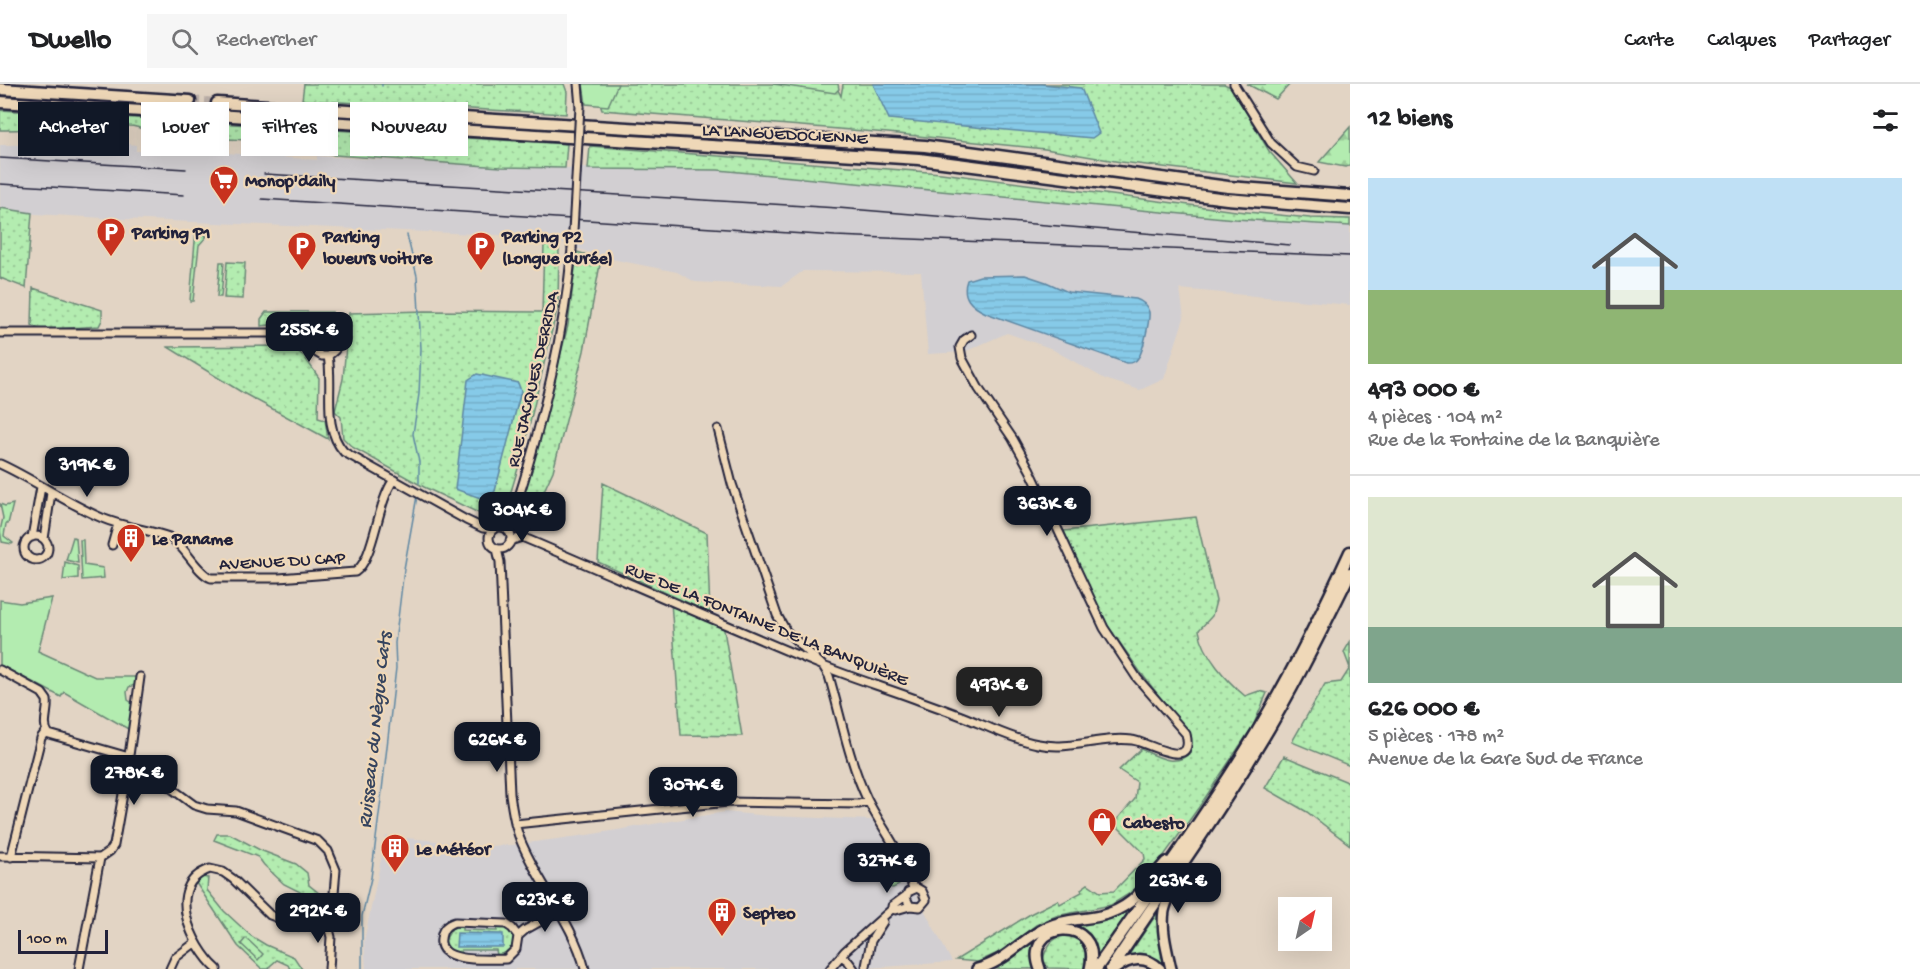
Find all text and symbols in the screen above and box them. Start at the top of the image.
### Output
search box [147,14,567,68]
text: Dwello [30,25,111,58]
icon: search [168,25,201,58]
text: Rechercher [216,28,316,54]
text: Carte [1624,29,1674,54]
text: Calques [1707,29,1776,54]
text: Partager [1809,29,1890,54]
chip: Acheter [18,102,129,156]
chip: Louer [141,102,229,156]
chip: Filtres [241,102,338,156]
chip: Nouveau [350,102,468,156]
icon: filters [1869,104,1902,137]
text: 12 biens [1368,105,1452,136]
street label: LA LANGUEDOCIENNE [701,121,869,150]
supermarket icon: Monop'daily [208,164,240,206]
place label: Monop'daily [245,172,336,193]
parking icon: Parking P1 [95,216,127,258]
icon: home [1581,217,1689,325]
place label: Parking P1 [131,224,210,245]
place label: Parking loueurs voiture [322,228,433,270]
place label: Parking P2 (Longue durée) [501,228,613,270]
parking icon: Parking loueurs voiture [286,230,318,272]
parking icon: Parking P2 (Longue durée) [465,230,497,272]
street label: RUE JACQUES DERRIDA [504,288,565,470]
pin: 255K € [260,312,358,363]
text: 255K € [280,320,338,343]
text: 493 000 € [1368,376,1479,407]
text: 4 pièces · 104 m² [1368,407,1503,430]
text: Rue de la Fontaine de la Banquière [1368,430,1660,453]
pin: 319K € [38,447,136,498]
text: 319K € [59,455,115,478]
pin: 363K € [998,486,1096,537]
pin: 304K € [473,492,571,543]
text: 363K € [1018,494,1076,517]
text: 304K € [493,500,551,523]
building icon: Le Paname [115,522,147,564]
place label: Le Paname [152,530,233,551]
icon: home [1581,536,1689,644]
street label: AVENUE DU CAP [219,549,347,576]
street label: RUE DE LA FONTAINE DE LA BANQUIÈRE [621,559,912,692]
water label: Ruisseau du Nègue Cats [355,630,398,830]
pin: 493K € [950,667,1048,718]
text: 493K € [970,675,1028,698]
text: 626 000 € [1368,695,1479,726]
pin: 626K € [448,722,546,773]
text: 5 pièces · 178 m² [1368,726,1504,749]
text: 626K € [468,730,526,753]
text: Avenue de la Gare Sud de France [1368,749,1643,772]
pin: 278K € [85,755,183,806]
text: 278K € [105,763,163,786]
pin: 307K € [644,767,742,818]
text: 307K € [663,775,723,798]
shop icon: Cabesto [1086,806,1118,848]
place label: Cabesto [1122,814,1186,835]
building icon: Le Météor [379,832,411,874]
place label: Le Météor [416,840,493,861]
pin: 327K € [838,843,936,894]
text: 327K € [858,851,916,874]
pin: 263K € [1129,863,1227,914]
text: 263K € [1149,871,1207,894]
pin: 623K € [496,882,594,933]
text: 623K € [516,890,574,913]
pin: 292K € [269,893,367,944]
building icon: Septeo [706,896,738,938]
north arrow [1278,897,1332,951]
map controls [1278,897,1332,951]
text: 292K € [289,901,347,924]
place label: Septeo [743,904,796,925]
scale bar [18,927,108,954]
text: 100 m [27,931,67,950]

